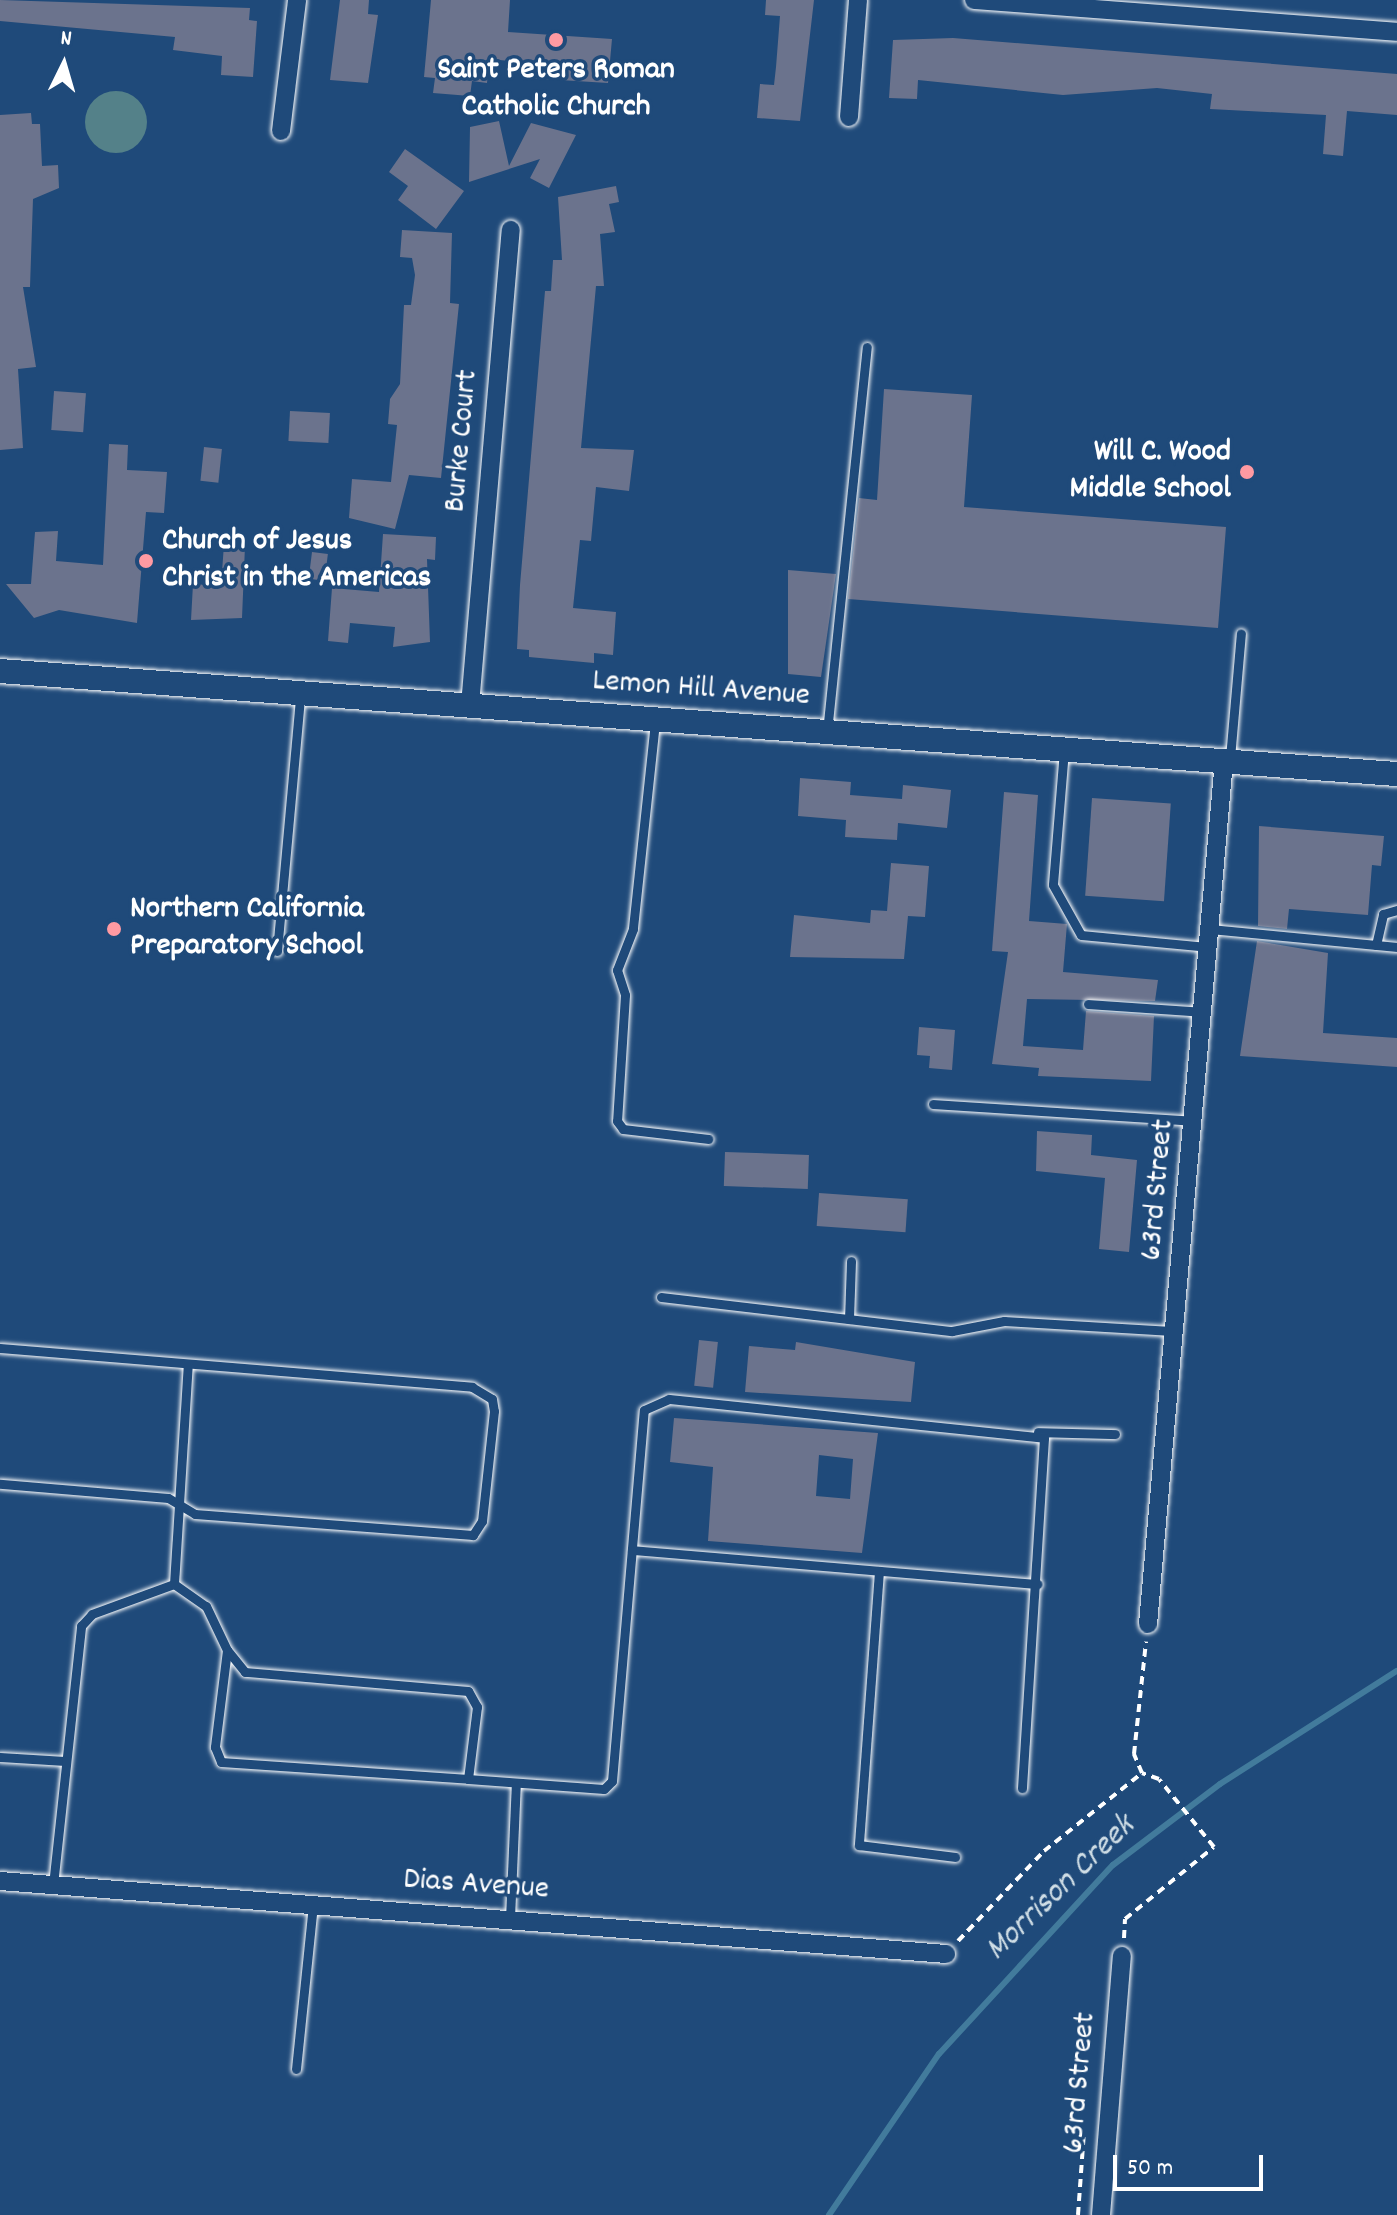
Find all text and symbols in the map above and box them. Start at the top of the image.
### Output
north arrow [24,24,104,104]
text: N [59,24,73,56]
marker: Saint Peters Roman Catholic Church [547,31,565,49]
place label: Saint Peters Roman Catholic Church [437,53,675,128]
street label: Burke Court [438,368,488,514]
place label: Will C. Wood Middle School [1070,435,1231,510]
marker: Will C. Wood Middle School [1238,463,1256,481]
place label: Church of Jesus Christ in the Americas [162,524,431,599]
marker: Church of Jesus Christ in the Americas [137,552,155,570]
street label: Lemon Hill Avenue [591,663,811,717]
place label: Northern California Preparatory School [130,892,364,967]
marker: Northern California Preparatory School [105,920,123,938]
street label: 63rd Street [1134,1118,1184,1262]
water label: Morrison Creek [978,1807,1144,1971]
street label: Dias Avenue [402,1862,550,1910]
street label: 63rd Street [1056,2011,1106,2155]
scale bar [1117,2139,1267,2189]
text: 50 m [1127,2152,1173,2186]

